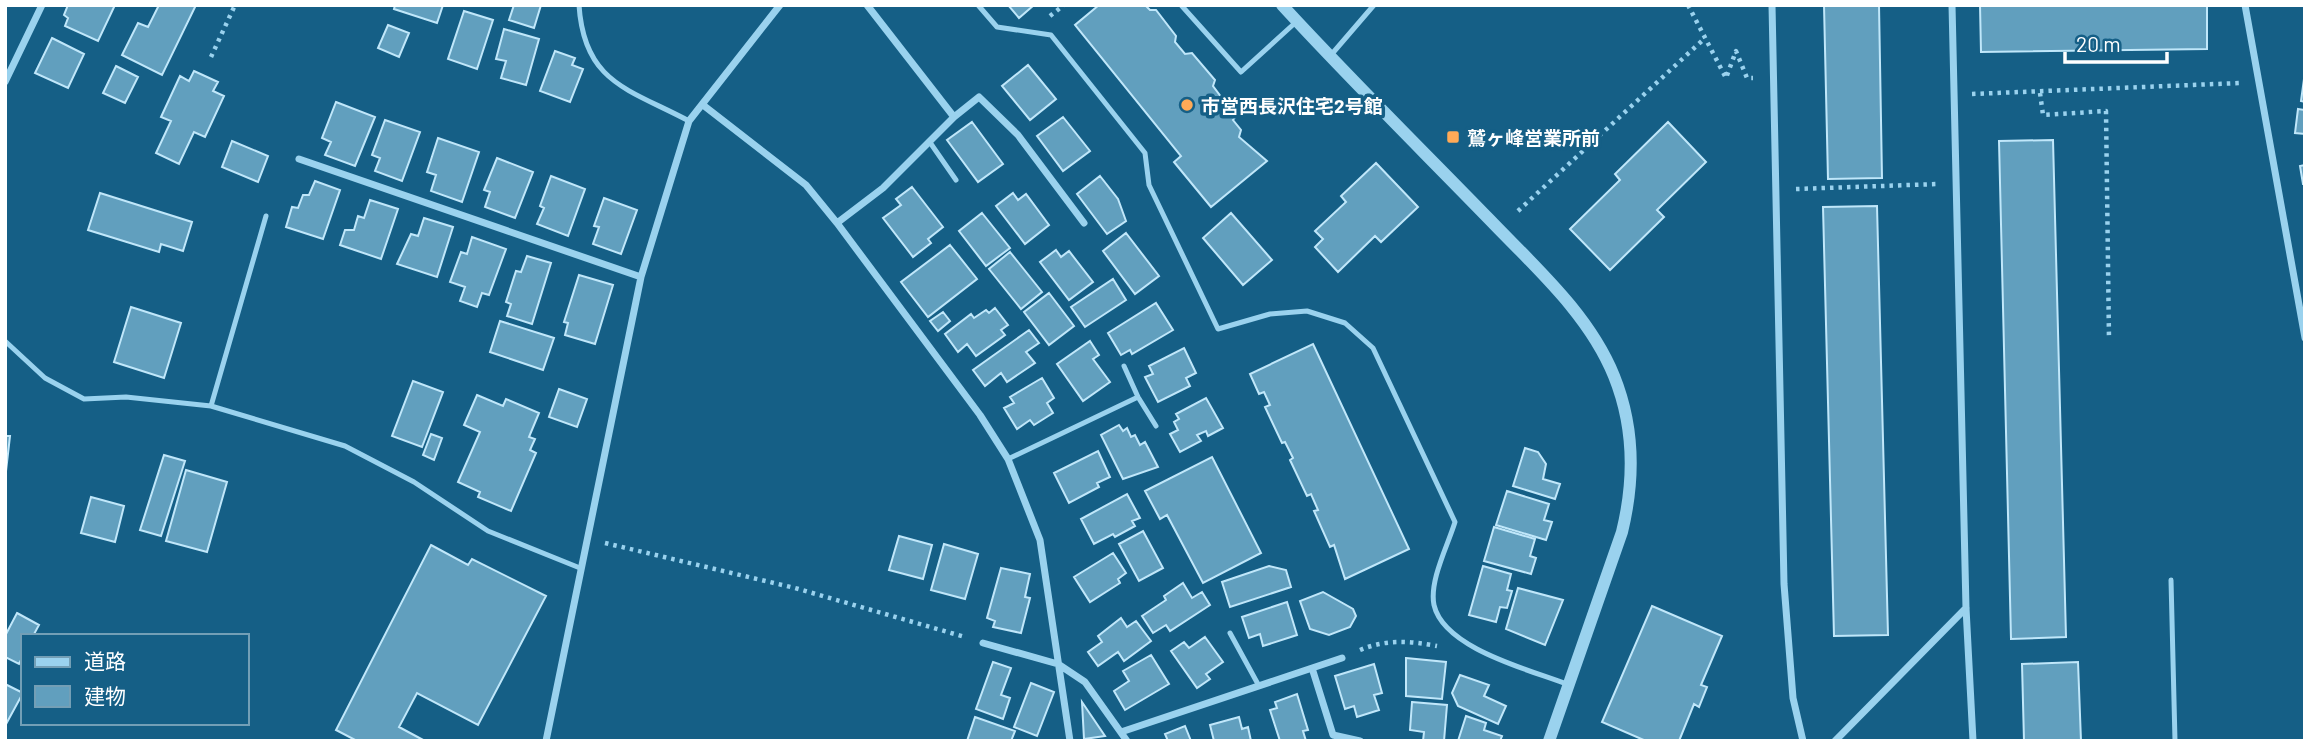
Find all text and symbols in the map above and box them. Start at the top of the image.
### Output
scale bar [2065,21,2166,65]
text: 20 m [2076,31,2121,56]
place label: 市営西長沢住宅2号館 [1201,94,1383,117]
marker: 市営西長沢住宅2号館 [1179,97,1195,113]
place label: 鷲ヶ峰営業所前 [1467,126,1600,149]
marker: 鷲ヶ峰営業所前 [1445,129,1461,145]
legend [21,634,248,725]
text: 道路 [84,648,126,673]
text: 建物 [84,683,126,708]

